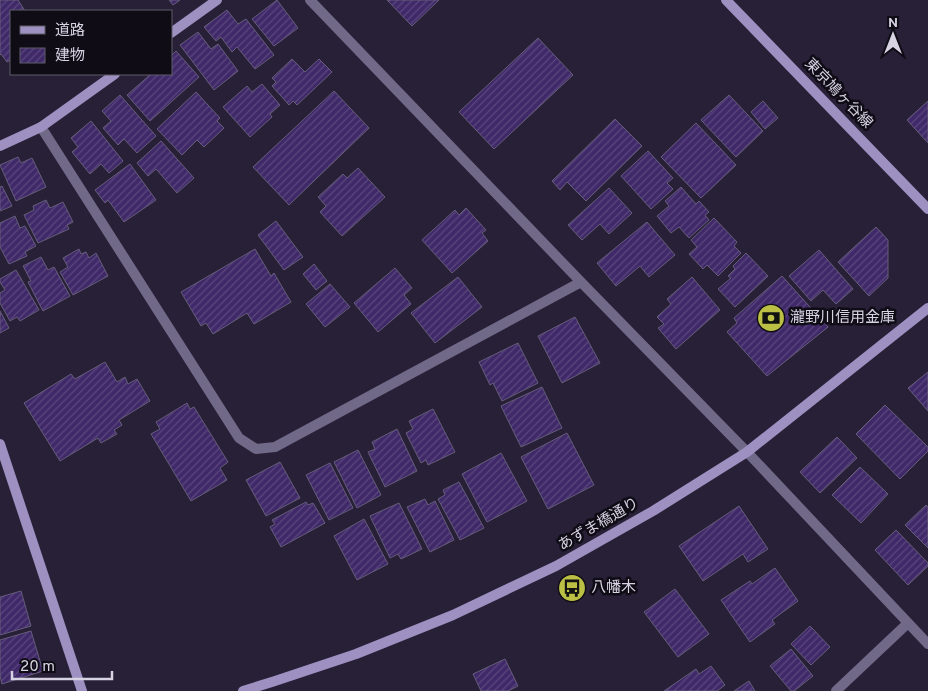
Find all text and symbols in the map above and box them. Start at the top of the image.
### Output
legend [10,10,172,75]
north arrow [868,10,918,60]
text: N [888,15,898,32]
text: 道路 [55,22,85,41]
text: 建物 [55,47,85,66]
street label: 東京鳩ヶ谷線 [800,55,876,133]
bank icon: 瀧野川信用金庫 [756,303,786,333]
place label: 瀧野川信用金庫 [790,309,895,328]
street label: あずま橋通り [555,494,643,556]
bus stop icon: 八幡木 [557,573,587,603]
place label: 八幡木 [591,579,636,598]
scale bar [12,648,112,680]
text: 20 m [20,658,55,677]

